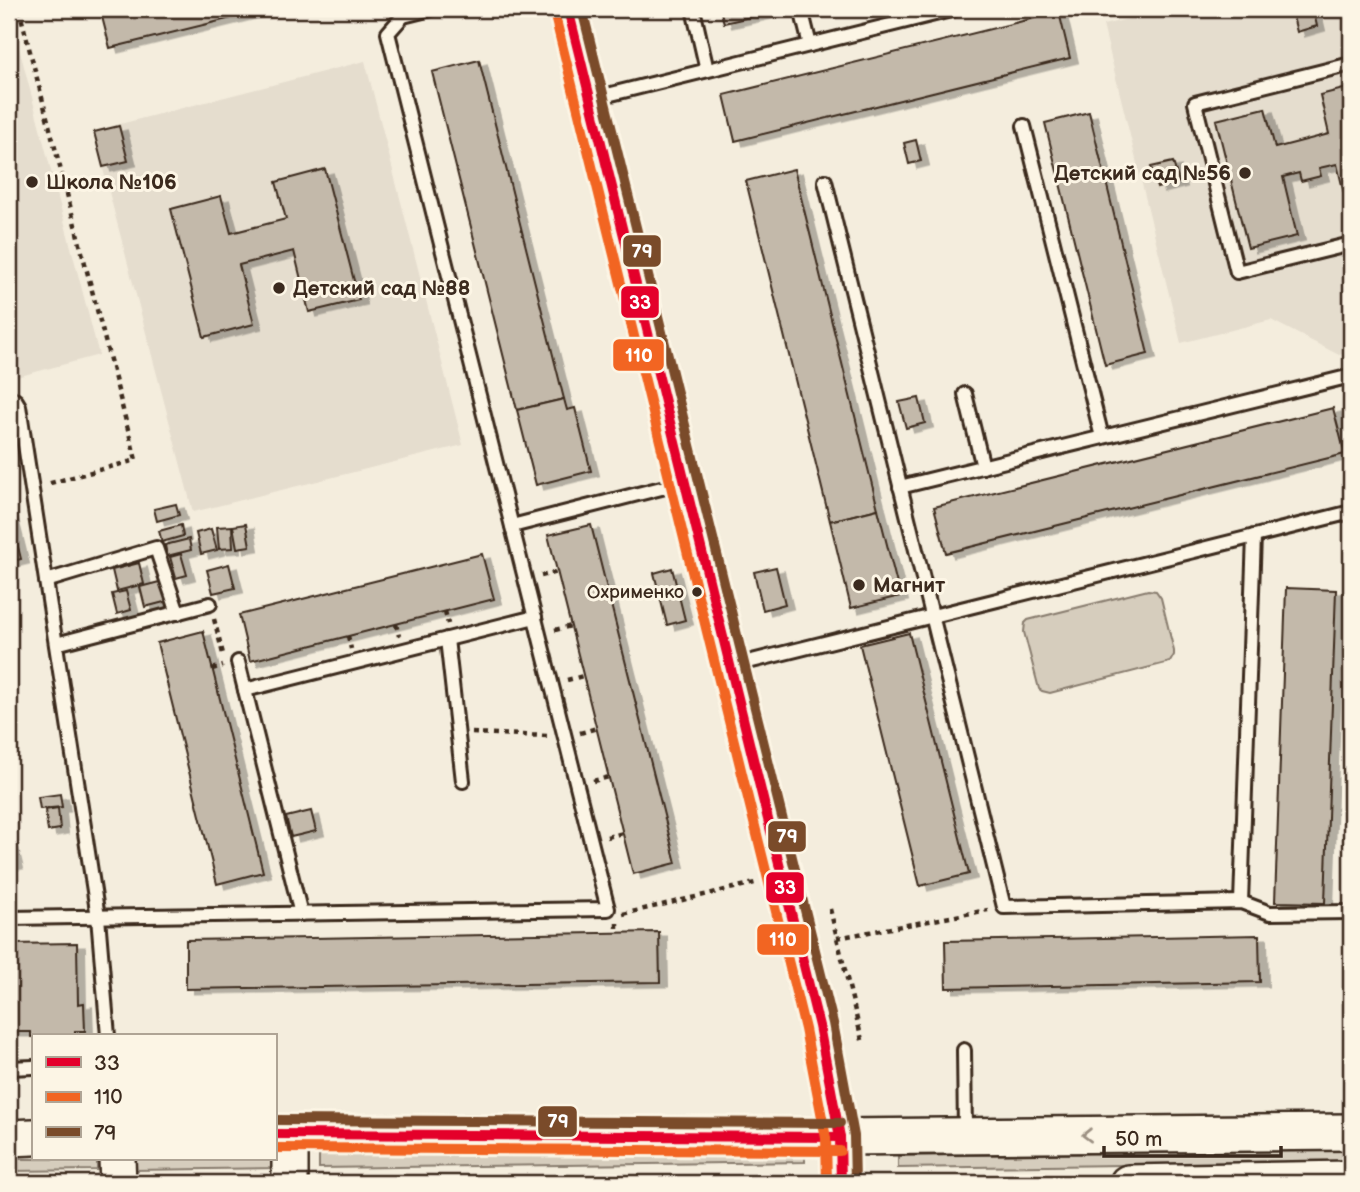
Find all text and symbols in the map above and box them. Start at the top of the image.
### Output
place label: Детский сад №56 [1054,161,1231,186]
marker: Детский сад №56 [1237,165,1253,181]
place label: Школа №106 [46,170,177,195]
marker: Школа №106 [24,174,40,190]
line badge: 79 [622,234,662,268]
text: 79 [631,241,653,264]
place label: Детский сад №88 [293,276,470,301]
marker: Детский сад №88 [271,280,287,296]
line badge: 33 [620,285,660,319]
text: 33 [629,292,651,315]
line badge: 110 [612,338,665,372]
text: 110 [625,345,653,368]
place label: Магнит [873,573,945,598]
marker: Магнит [851,577,867,593]
place label: Охрименко [587,581,684,604]
marker: Охрименко [690,585,704,599]
line badge: 79 [767,820,807,853]
text: 79 [776,826,798,849]
line badge: 33 [765,871,805,904]
text: 33 [774,877,796,900]
line badge: 110 [756,923,810,956]
text: 110 [769,929,797,952]
legend [32,1034,276,1160]
text: 33 [94,1051,120,1076]
text: 110 [94,1085,123,1110]
line badge: 79 [537,1105,578,1138]
text: 79 [547,1111,569,1134]
scale bar [1104,1115,1281,1159]
text: 79 [94,1121,116,1146]
one-way arrow [1081,1127,1092,1143]
text: 50 m [1115,1127,1162,1152]

